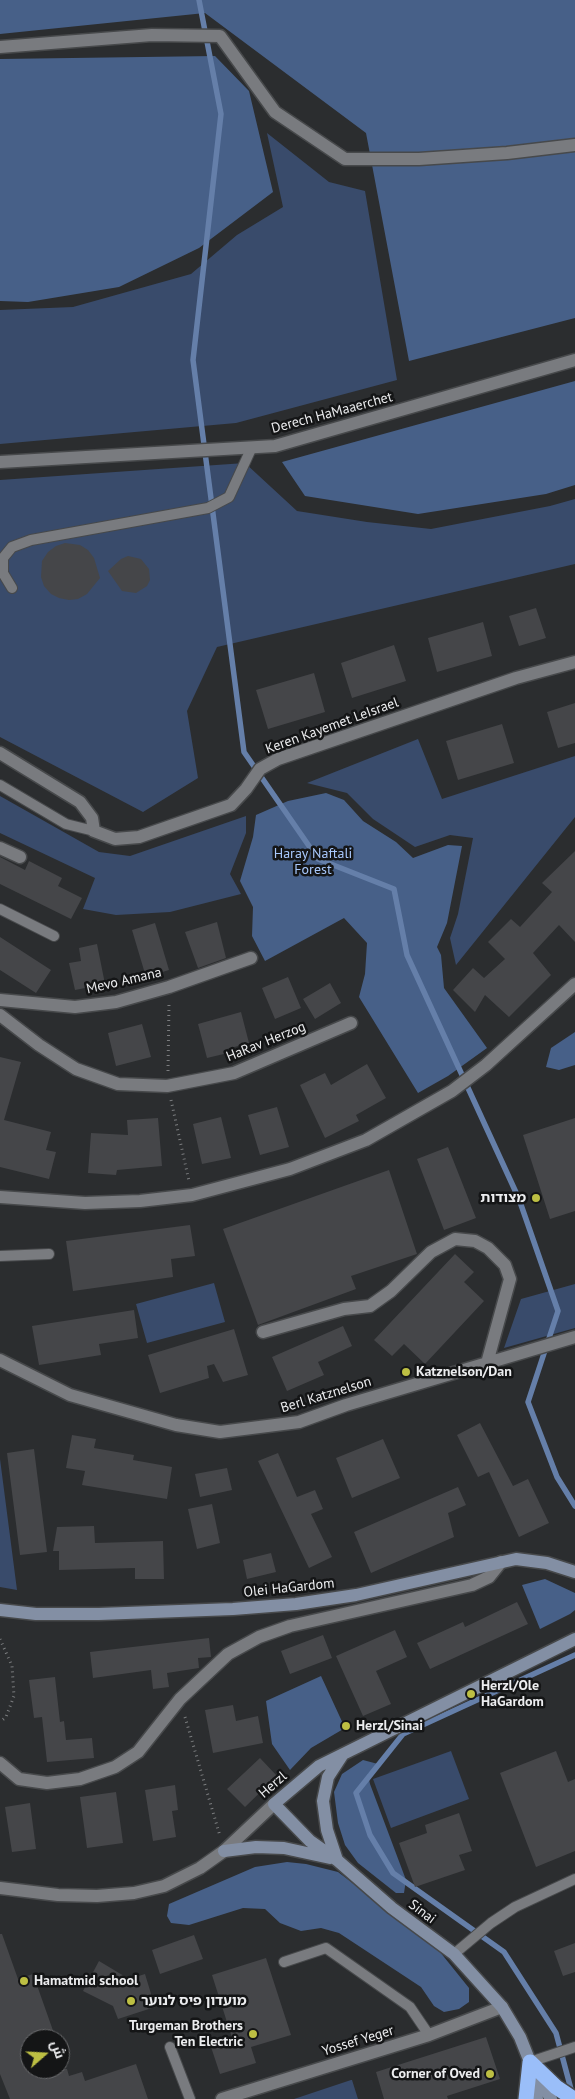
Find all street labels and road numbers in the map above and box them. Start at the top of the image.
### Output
street label: Derech HaMaaerchet [270,389,394,437]
street label: Keren Kayemet LeIsrael [263,694,401,758]
street label: Mevo Amana [85,964,163,998]
street label: HaRav Herzog [224,1018,308,1066]
street label: Berl Katznelson [279,1373,373,1417]
street label: Olei HaGardom [243,1575,335,1601]
street label: Herzl [256,1768,290,1802]
street label: Sinai [405,1896,439,1928]
street label: Yossef Yeger [320,2022,396,2060]

